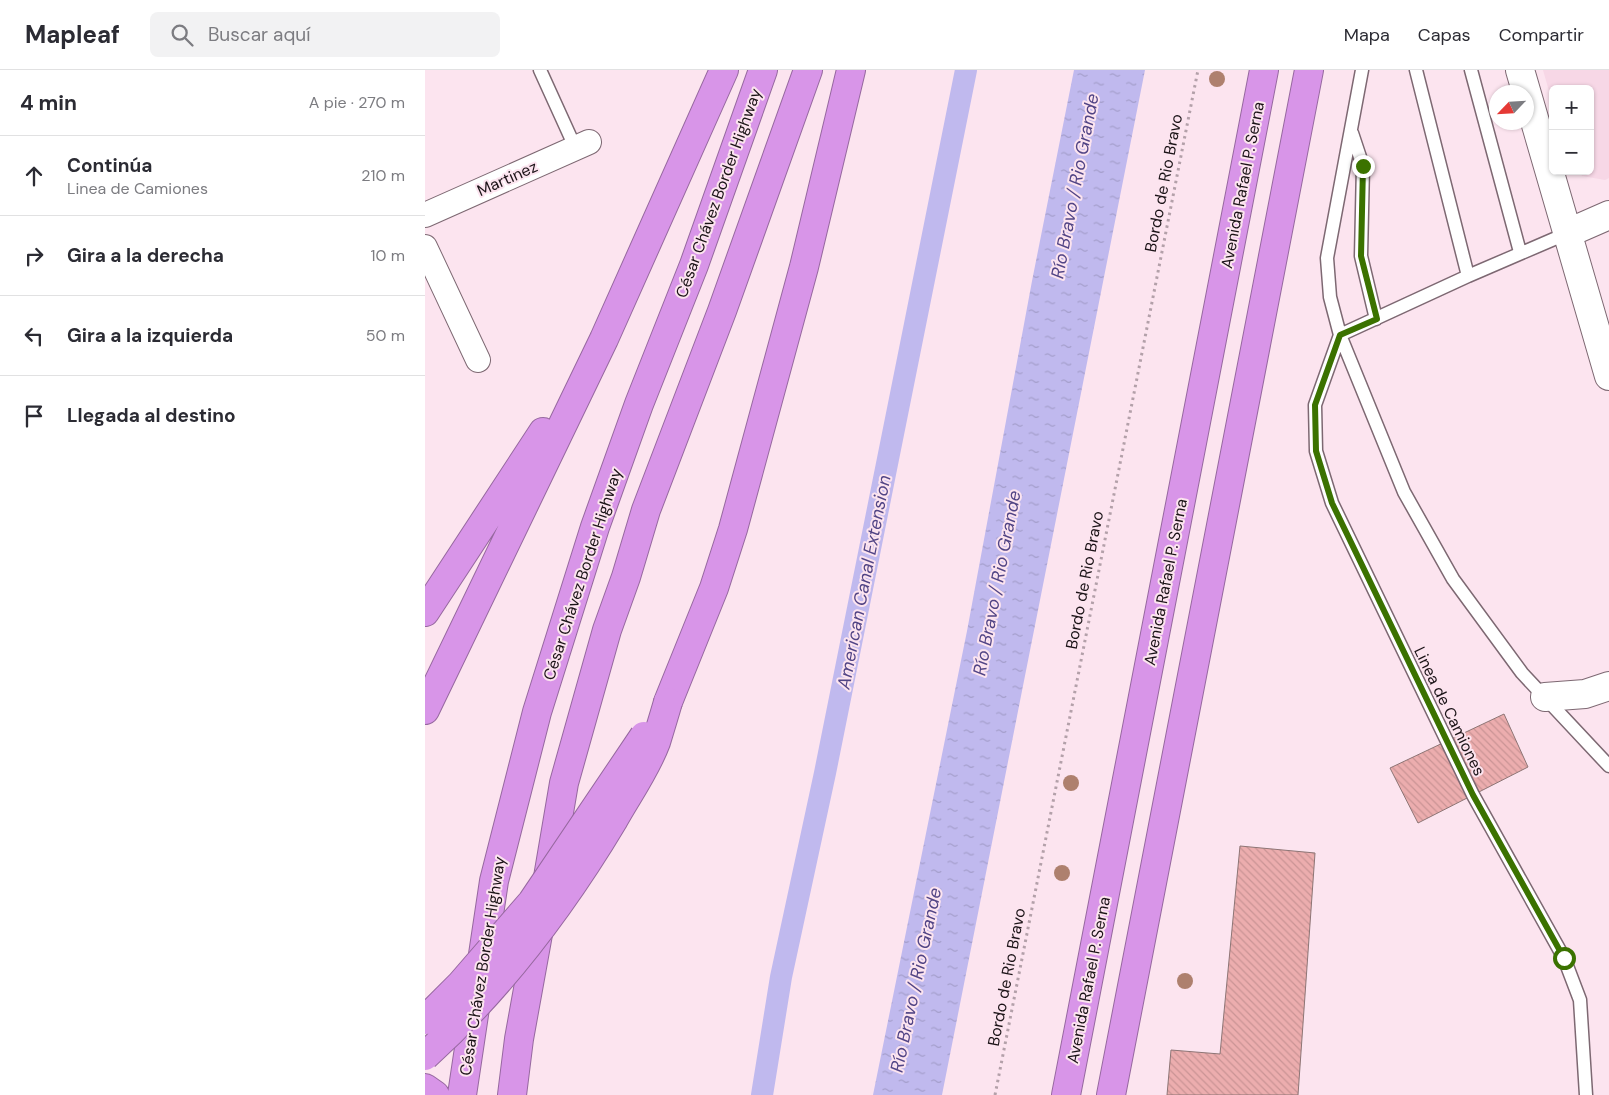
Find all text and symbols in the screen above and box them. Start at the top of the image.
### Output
search box [150,12,500,57]
text: Mapleaf [25,19,120,50]
icon: search [168,21,196,49]
text: Buscar aquí [208,22,310,47]
text: Mapa [1344,23,1390,47]
text: Capas [1418,23,1471,47]
text: Compartir [1499,23,1584,47]
street label: César Chávez Border Highway [671,85,766,301]
north arrow [1489,85,1534,130]
map controls [1549,85,1594,175]
button: + [1549,85,1594,130]
text: 4 min [20,89,77,117]
water label: Río Bravo / Rio Grande [1045,91,1105,281]
text: A pie · 270 m [309,92,405,113]
street label: Avenida Rafael P. Serna [1216,100,1269,270]
street label: Bordo de Rio Bravo [1140,112,1187,254]
button: − [1549,130,1594,175]
text: Continúa [67,153,152,178]
route end [1352,155,1375,178]
street label: Martinez [474,156,541,201]
icon: ahead [20,162,48,190]
text: 210 m [361,165,405,186]
text: Linea de Camiones [67,178,208,199]
icon: right [20,242,48,270]
text: Gira a la derecha [67,243,224,268]
text: 10 m [371,245,405,266]
icon: left [20,322,48,350]
text: Gira a la izquierda [67,323,233,348]
text: 50 m [366,325,405,346]
icon: arrive [20,402,48,430]
text: Llegada al destino [67,403,236,428]
street label: César Chávez Border Highway [538,466,627,683]
water label: American Canal Extension [831,473,897,692]
water label: Río Bravo / Rio Grande [967,488,1027,678]
street label: Avenida Rafael P. Serna [1139,497,1192,667]
street label: Bordo de Rio Bravo [1061,509,1108,651]
street label: Linea de Camiones [1409,643,1490,779]
street label: César Chávez Border Highway [455,855,510,1077]
water label: Río Bravo / Rio Grande [885,886,947,1074]
street label: Avenida Rafael P. Serna [1062,895,1115,1065]
street label: Bordo de Rio Bravo [983,906,1030,1048]
route start [1553,947,1576,970]

